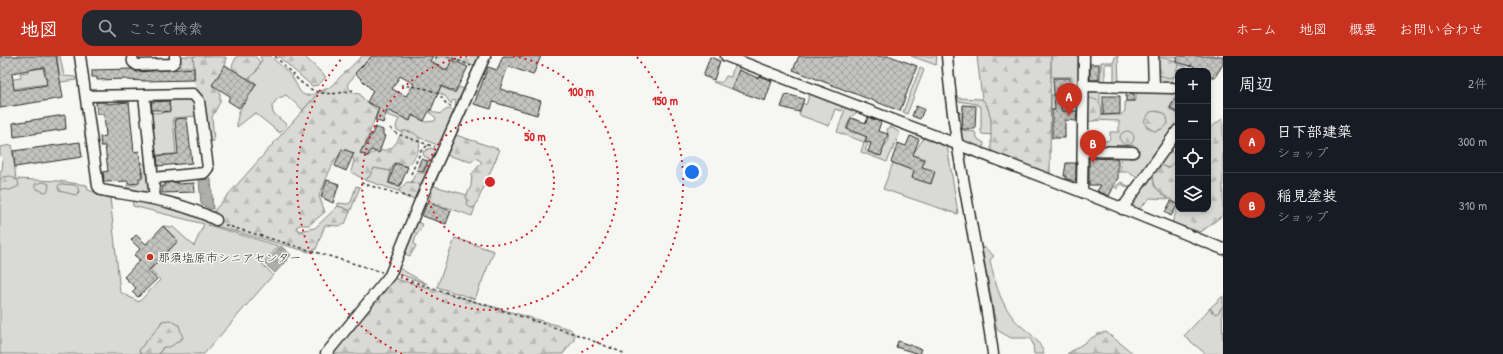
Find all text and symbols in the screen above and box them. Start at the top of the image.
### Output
search box [82,10,362,46]
text: 地図 [20,16,58,42]
icon: search [96,17,118,39]
text: ここで検索 [128,18,203,39]
text: ホーム [1236,19,1277,38]
text: 地図 [1299,19,1327,38]
text: 概要 [1349,19,1377,38]
text: お問い合わせ [1399,19,1483,38]
map controls [1175,68,1211,212]
button: + [1175,68,1211,104]
text: 周辺 [1239,72,1273,95]
text: 2件 [1468,74,1487,92]
text: 100 m [568,83,594,100]
pin: A [1056,83,1082,116]
text: 150 m [652,92,678,109]
button: − [1175,104,1211,140]
text: 日下部建築 [1277,121,1352,142]
text: 50 m [524,128,546,145]
pin: B [1080,130,1106,163]
text: A [1249,132,1255,150]
text: 300 m [1458,132,1487,150]
button: locate [1175,140,1211,176]
text: ショップ [1277,143,1328,161]
your location [682,162,702,182]
centre of rings [483,175,497,189]
button: layers [1175,176,1211,212]
text: 稲見塗装 [1277,185,1337,206]
text: B [1249,196,1255,214]
text: 310 m [1459,196,1487,214]
text: ショップ [1277,207,1328,225]
place label: 那須塩原市シニアセンター [158,249,301,266]
marker: 那須塩原市シニアセンター [145,252,155,262]

